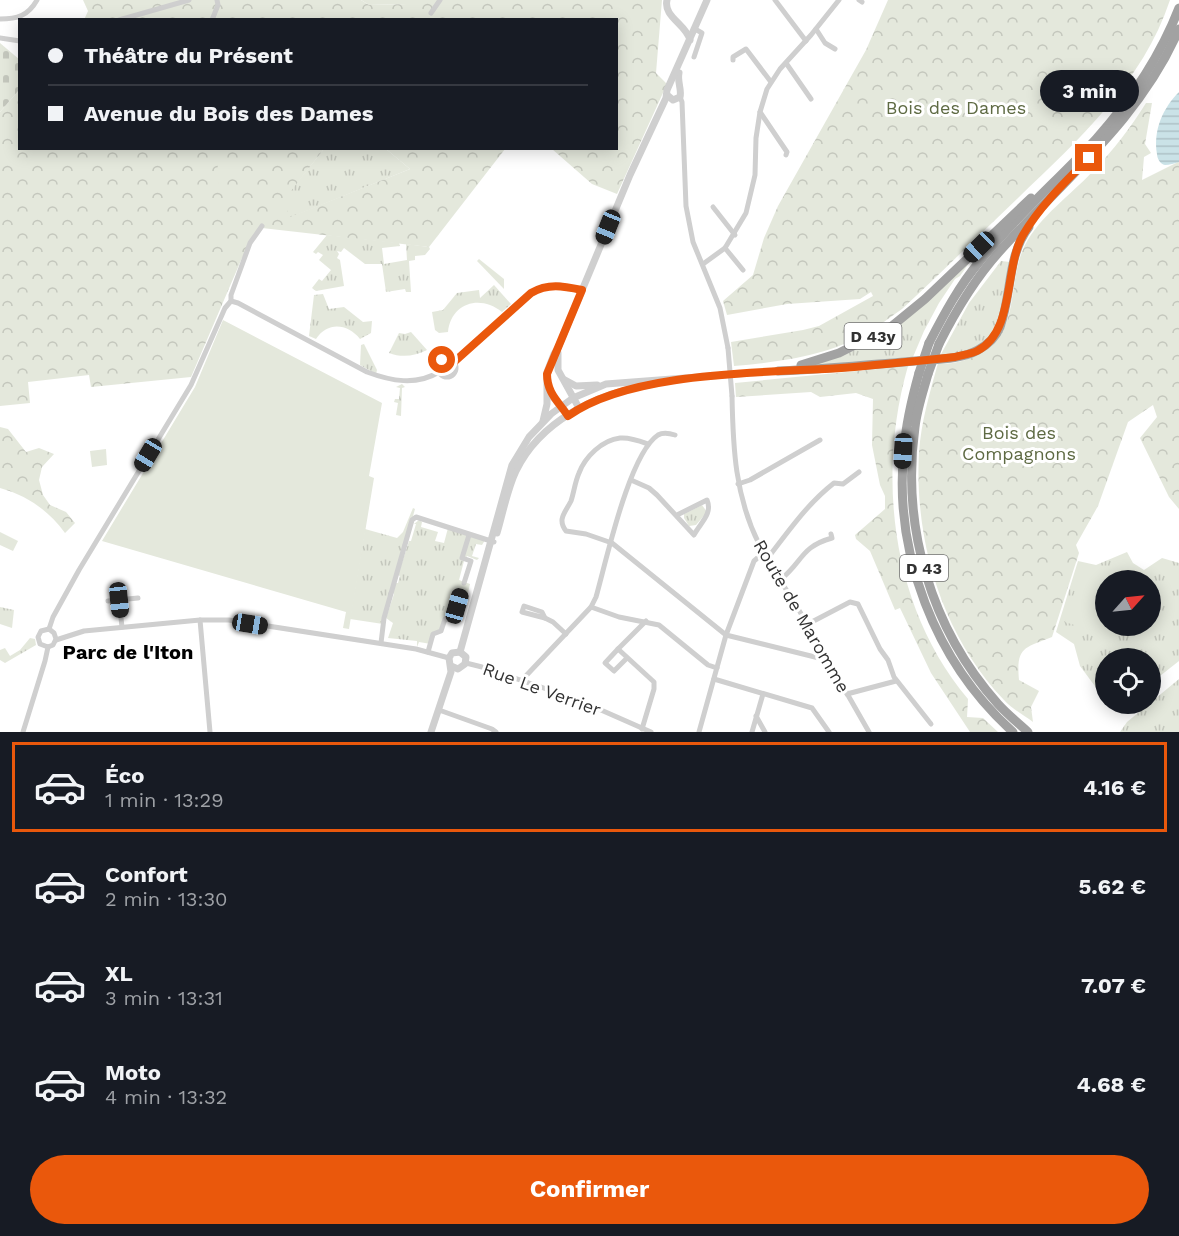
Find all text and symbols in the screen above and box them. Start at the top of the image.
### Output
text: Théâtre du Présent [84,43,293,68]
callout: 3 min [1040,71,1138,113]
text: 3 min [1062,79,1117,103]
park label: Bois des Dames [886,97,1026,118]
text: Avenue du Bois des Dames [84,101,373,126]
route end [1075,144,1102,171]
car [593,207,623,247]
car [960,228,998,266]
road number: D 43y [844,323,902,349]
route start [428,346,455,373]
park label: Bois des Compagnons [962,422,1076,464]
car [893,433,913,469]
car [131,435,165,475]
street label: Route de Maromme [750,536,854,696]
road number: D 43 [900,555,948,581]
north arrow [1095,570,1161,636]
map controls [1095,570,1161,714]
car [108,581,130,619]
car [443,586,471,626]
car [231,612,269,636]
district label: Parc de l'Iton [63,640,193,664]
button: locate [1095,648,1161,714]
street label: Rue Le Verrier [480,658,604,720]
icon: car [33,760,87,814]
text: Éco [105,763,144,788]
text: 4.16 € [1083,775,1146,800]
text: 1 min · 13:29 [105,788,224,812]
icon: car [33,859,87,913]
text: Confort [105,862,188,887]
text: 5.62 € [1079,874,1146,899]
text: 2 min · 13:30 [105,887,227,911]
icon: car [33,958,87,1012]
text: XL [105,961,133,986]
text: 7.07 € [1081,973,1146,998]
text: 3 min · 13:31 [105,986,223,1010]
icon: car [33,1057,87,1111]
text: Moto [105,1060,161,1085]
text: 4.68 € [1077,1072,1146,1097]
text: 4 min · 13:32 [105,1085,227,1109]
button: Confirmer [30,1155,1149,1224]

